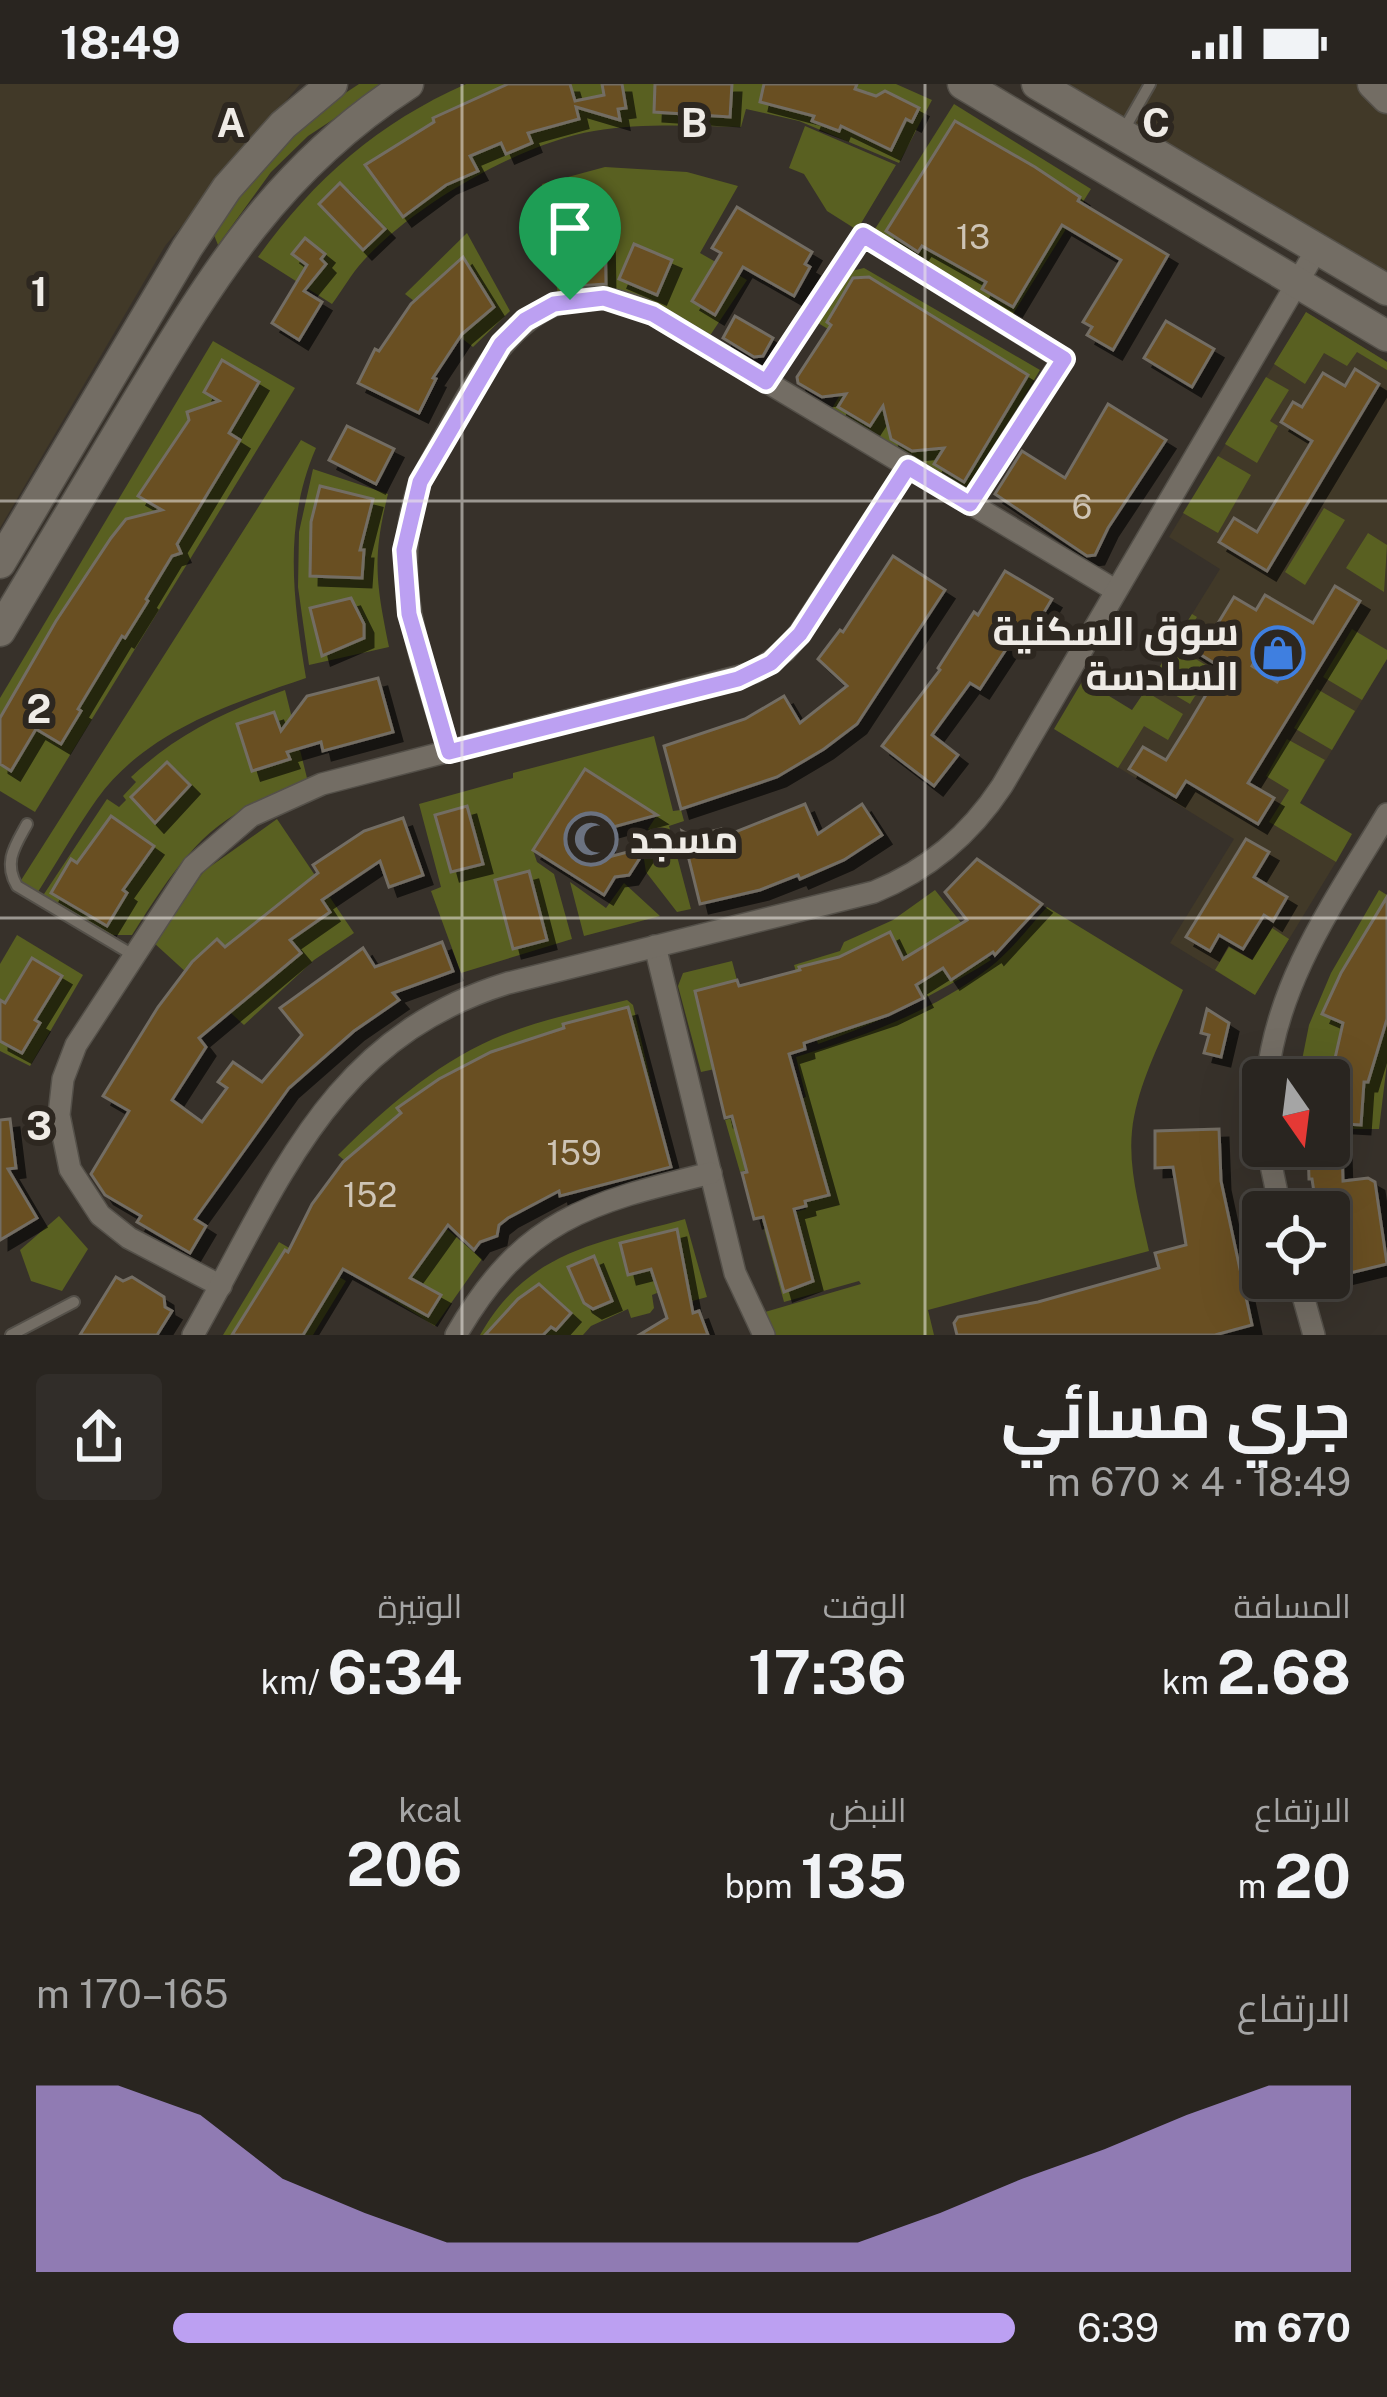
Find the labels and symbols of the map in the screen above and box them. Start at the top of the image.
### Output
text: A [217,100,245,146]
text: B [681,100,707,146]
text: C [1142,100,1170,146]
pin [519,177,621,300]
house number: 13 [956,218,990,256]
text: 1 [31,269,47,315]
house number: 6 [1072,488,1092,526]
place label: سوق السكنية السادسة [993,608,1239,699]
shop icon: سوق السكنية السادسة [1250,625,1306,681]
text: 2 [27,686,51,732]
mosque icon: مسجد [563,811,619,867]
place label: مسجد [630,816,738,862]
north arrow [1242,1059,1350,1167]
text: 3 [26,1103,52,1149]
house number: 159 [546,1134,602,1172]
house number: 152 [343,1176,397,1214]

